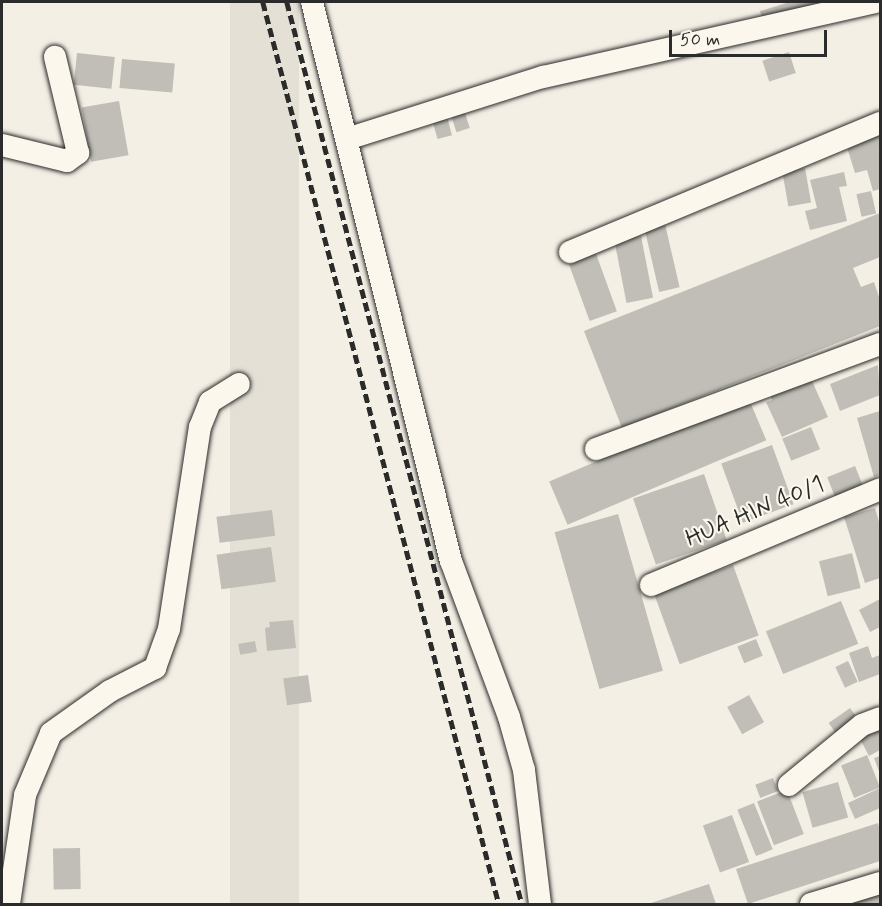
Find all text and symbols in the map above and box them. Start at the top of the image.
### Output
scale bar [672,18,830,56]
text: 50 m [680,28,720,52]
street label: HUA HIN 40/1 [679,469,831,555]

